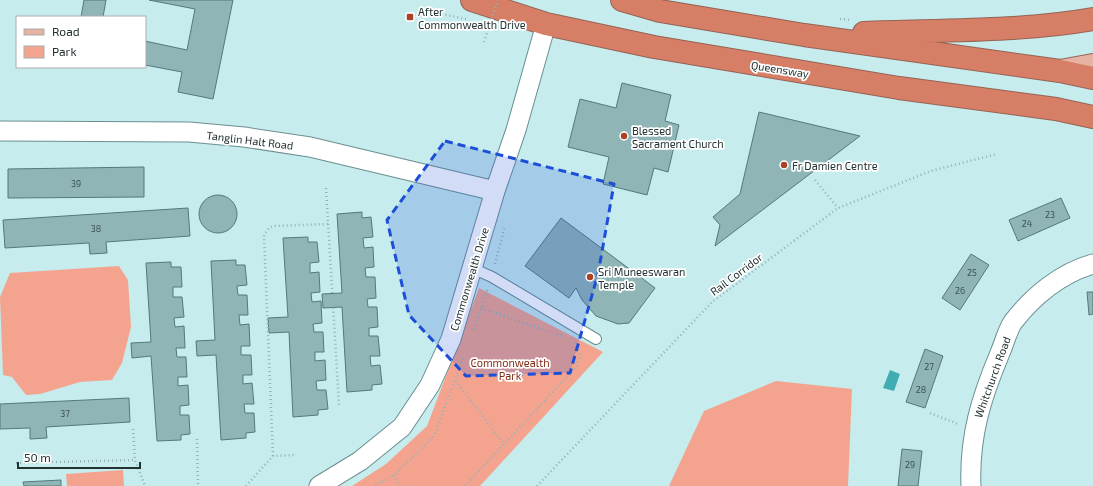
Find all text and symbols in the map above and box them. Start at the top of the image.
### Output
place label: After Commonwealth Drive [418,5,526,31]
marker: After Commonwealth Drive [405,12,415,22]
legend [16,16,146,68]
text: Road [52,24,80,38]
text: Park [52,44,77,58]
street label: Queensway [750,58,810,81]
place label: Blessed Sacrament Church [632,124,724,150]
street label: Tanglin Halt Road [206,128,294,152]
marker: Blessed Sacrament Church [619,131,629,141]
place label: Fr Damien Centre [792,159,878,172]
marker: Fr Damien Centre [779,160,789,170]
house number: 39 [71,178,81,189]
house number: 23 [1045,209,1055,220]
house number: 24 [1022,218,1033,229]
house number: 38 [91,223,101,234]
street label: Commonwealth Drive [447,225,491,332]
street label: Rail Corridor [707,250,765,298]
place label: Sri Muneeswaran Temple [598,265,685,291]
house number: 25 [967,267,977,278]
marker: Sri Muneeswaran Temple [585,272,595,282]
house number: 26 [955,285,965,296]
street label: Whitchurch Road [971,335,1013,419]
park label: Commonwealth Park [470,356,550,382]
house number: 27 [924,361,934,372]
house number: 28 [916,384,926,395]
house number: 37 [60,408,70,419]
scale bar [18,444,140,470]
text: 50 m [24,450,51,464]
house number: 29 [905,459,915,470]

